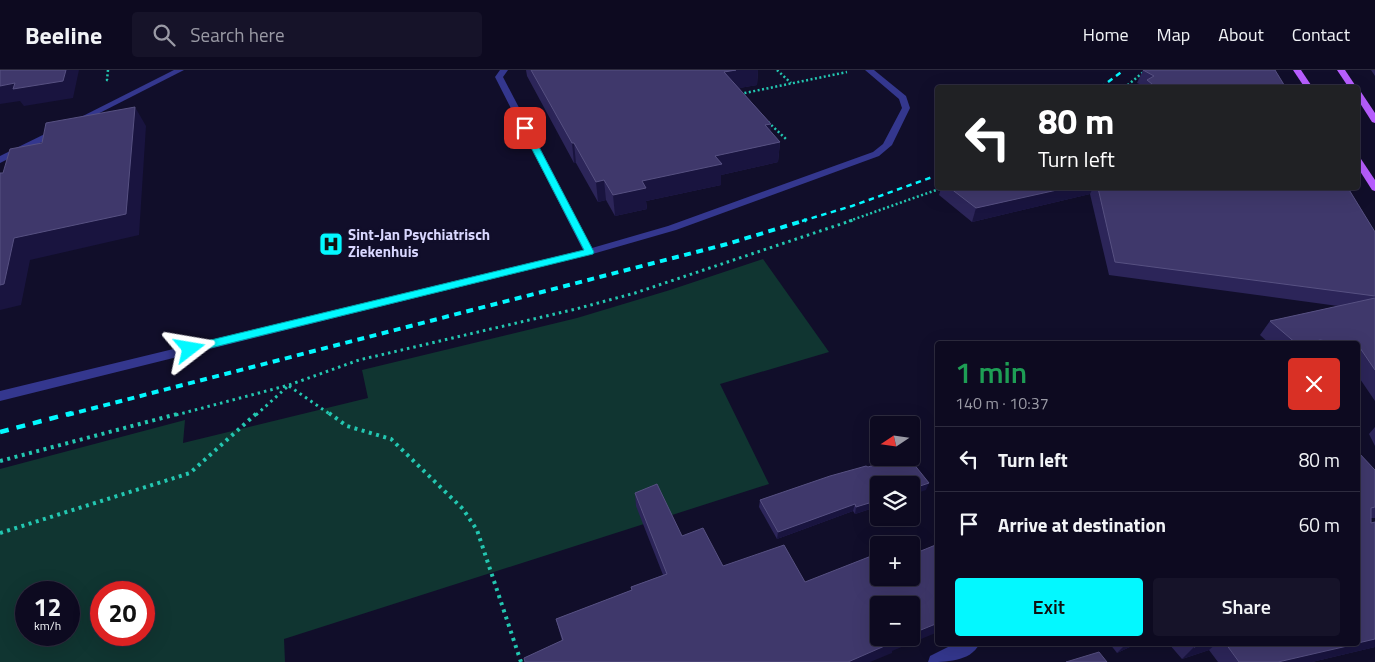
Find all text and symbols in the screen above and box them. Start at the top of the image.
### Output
search box [132,12,482,57]
text: Beeline [25,17,102,53]
text: Search here [190,20,285,49]
icon: search [150,21,178,49]
text: Home [1083,21,1129,48]
text: Map [1157,21,1190,48]
text: About [1218,21,1264,48]
text: Contact [1292,21,1350,48]
text: 80 m [1038,94,1114,148]
icon: left [955,105,1020,170]
pin [504,107,546,149]
icon: arrive [511,114,539,142]
text: Turn left [1038,142,1115,176]
place label: Sint-Jan Psychiatrisch Ziekenhuis [348,223,490,263]
hospital icon: Sint-Jan Psychiatrisch Ziekenhuis [318,231,344,257]
position arrow [163,322,215,374]
text: 1 min [955,349,1027,395]
button: close [1288,358,1340,410]
text: 140 m · 10:37 [955,391,1049,415]
north arrow [870,416,920,466]
map controls [870,416,920,646]
icon: left [955,445,983,473]
text: Turn left [998,445,1068,474]
text: 80 m [1299,445,1340,474]
button: layers [870,476,920,526]
icon: arrive [955,510,983,538]
text: Arrive at destination [998,510,1166,539]
text: 60 m [1299,510,1340,539]
button: + [870,536,920,586]
button: Exit [955,578,1143,636]
button: Share [1153,578,1340,636]
speed limit sign: 20 [90,581,155,646]
text: 12 [33,588,62,626]
button: − [870,596,920,646]
text: km/h [34,616,61,635]

